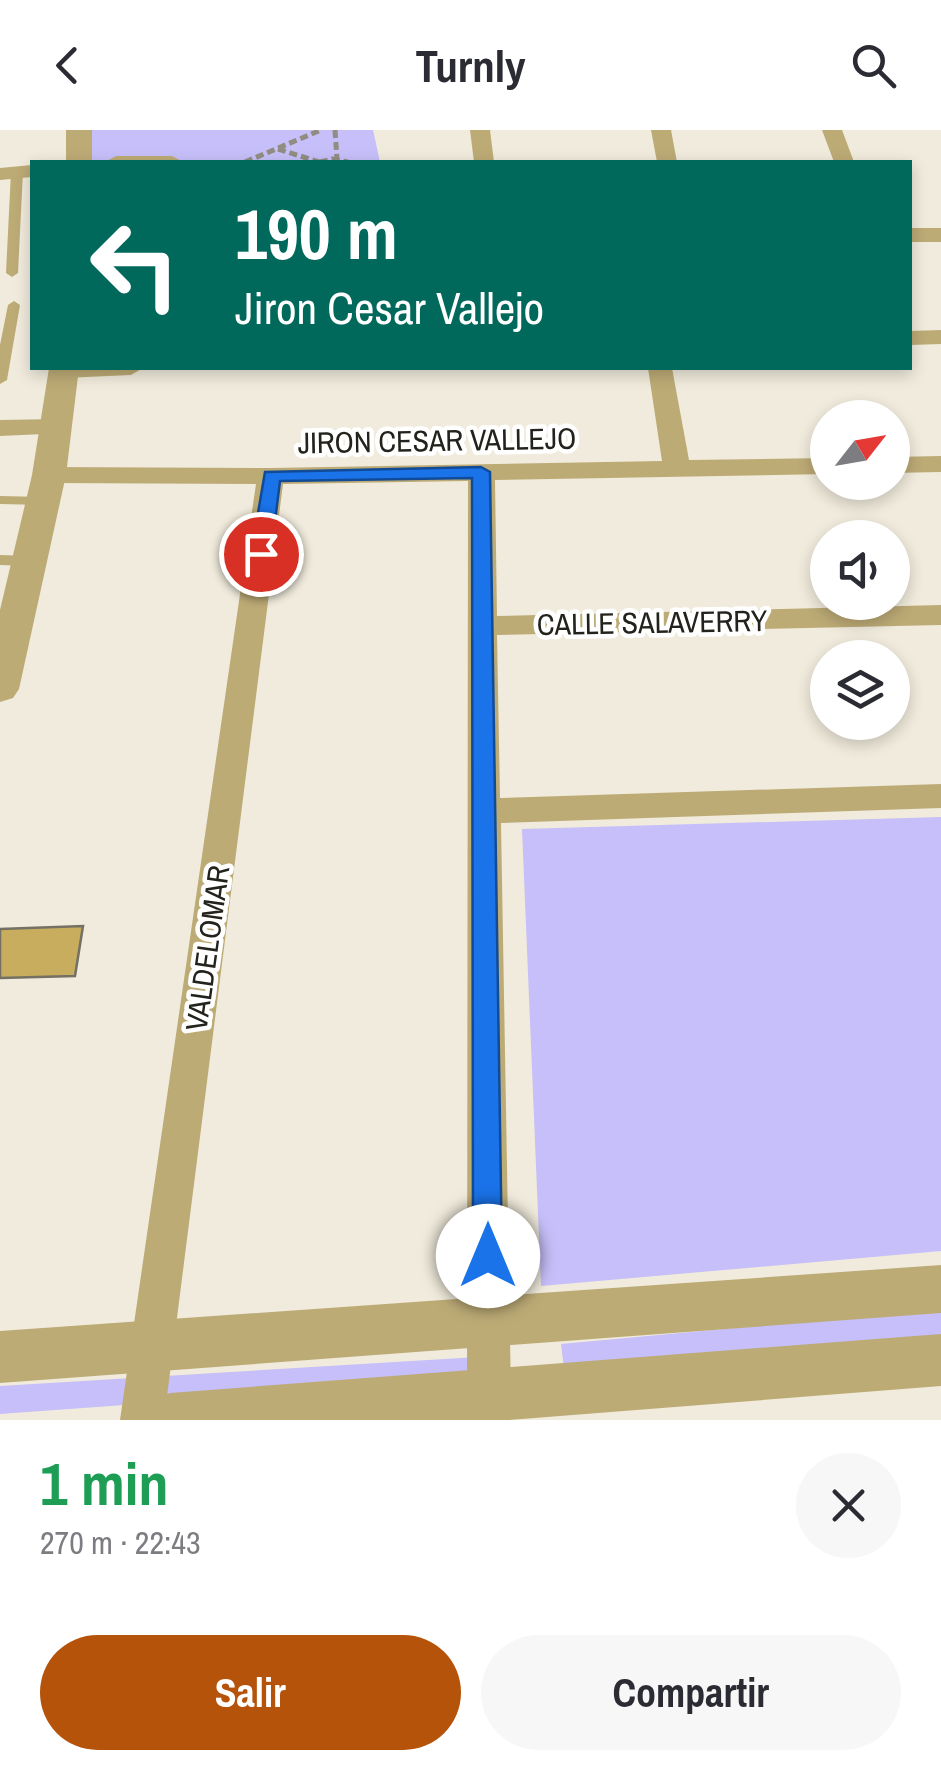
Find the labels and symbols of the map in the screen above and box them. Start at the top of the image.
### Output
north arrow [810,400,910,500]
street label: JIRON CESAR VALLEJO [297,418,577,462]
pin [219,512,304,597]
street label: CALLE SALAVERRY [537,600,768,644]
street label: VALDELOMAR [176,863,238,1033]
position arrow [436,1204,540,1308]

